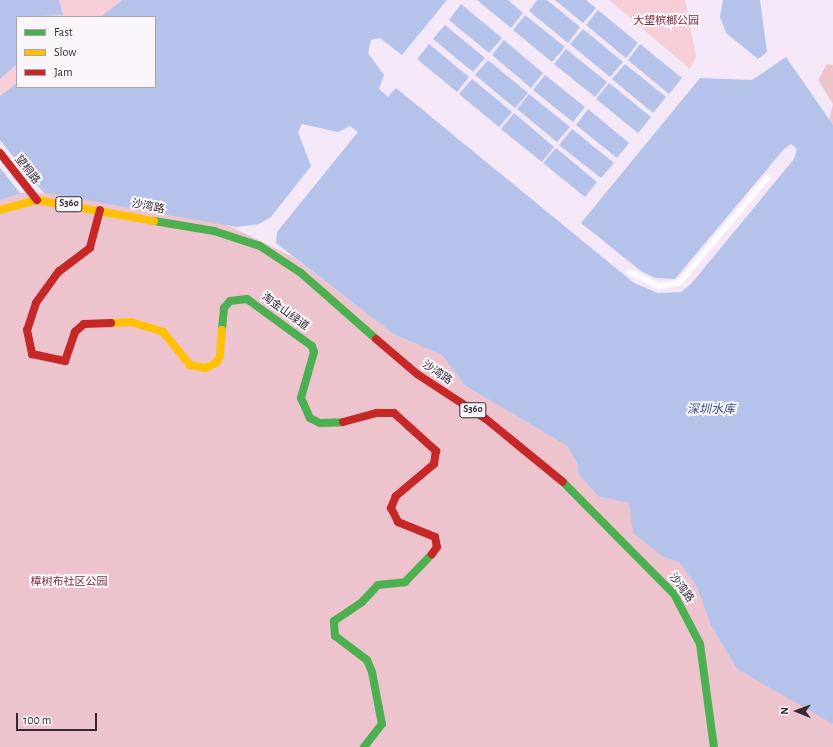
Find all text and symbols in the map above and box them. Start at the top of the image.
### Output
park label: 大望槟榔公园 [633,14,699,28]
legend [16,16,156,88]
text: Fast [54,26,73,38]
text: Slow [54,46,76,58]
text: Jam [54,66,73,78]
street label: 望桐路 [12,153,42,187]
road number: S360 [55,196,83,212]
street label: 沙湾路 [131,197,165,217]
street label: 淘金山绿道 [259,290,311,334]
street label: 沙湾路 [420,358,454,388]
road number: S360 [459,402,487,418]
water label: 深圳水库 [687,403,735,417]
street label: 沙湾路 [666,571,696,605]
park label: 樟树布社区公园 [31,575,107,589]
north arrow [777,691,817,731]
scale bar [18,705,99,731]
text: N [779,707,790,715]
text: 100 m [23,714,51,726]

